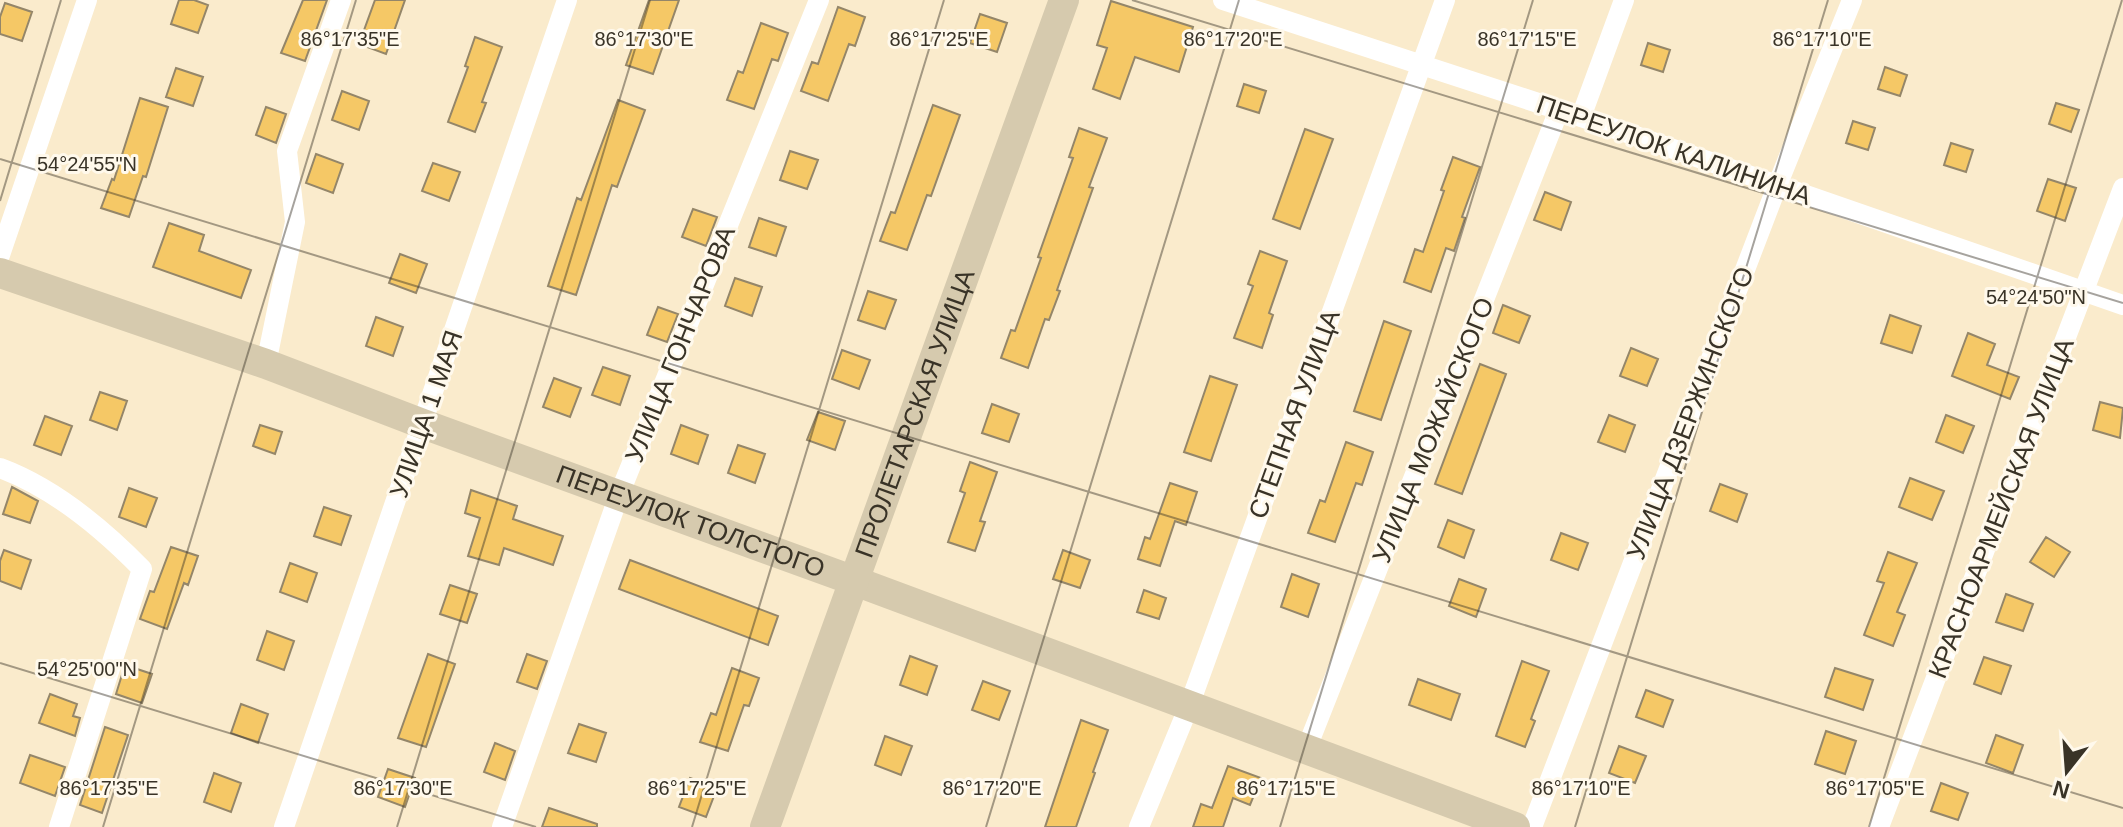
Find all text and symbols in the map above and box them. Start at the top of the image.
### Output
text: 86°17'35"E [301,28,400,50]
text: 86°17'30"E [595,28,694,50]
text: 86°17'25"E [890,28,989,50]
text: 86°17'20"E [1184,28,1283,50]
text: 86°17'15"E [1478,28,1577,50]
text: 86°17'10"E [1773,28,1872,50]
street label: ПЕРЕУЛОК КАЛИНИНА [1533,89,1816,211]
text: 54°24'55"N [37,153,137,175]
street label: УЛИЦА ГОНЧАРОВА [619,221,741,467]
street label: УЛИЦА ДЗЕРЖИНСКОГО [1620,262,1760,564]
street label: ПРОЛЕТАРСКАЯ УЛИЦА [849,264,981,562]
text: 54°24'50"N [1986,286,2086,308]
street label: УЛИЦА МОЖАЙСКОГО [1366,293,1500,567]
street label: СТЕПНАЯ УЛИЦА [1242,305,1346,522]
street label: УЛИЦА 1 МАЯ [383,327,469,501]
street label: КРАСНОАРМЕЙСКАЯ УЛИЦА [1922,333,2080,682]
street label: ПЕРЕУЛОК ТОЛСТОГО [552,459,829,584]
text: 54°25'00"N [37,658,137,680]
north arrow [2027,731,2107,811]
text: N [2050,775,2073,804]
text: 86°17'35"E [60,777,159,799]
text: 86°17'30"E [354,777,453,799]
text: 86°17'25"E [648,777,747,799]
text: 86°17'20"E [943,777,1042,799]
text: 86°17'15"E [1237,777,1336,799]
text: 86°17'10"E [1532,777,1631,799]
text: 86°17'05"E [1826,777,1925,799]

